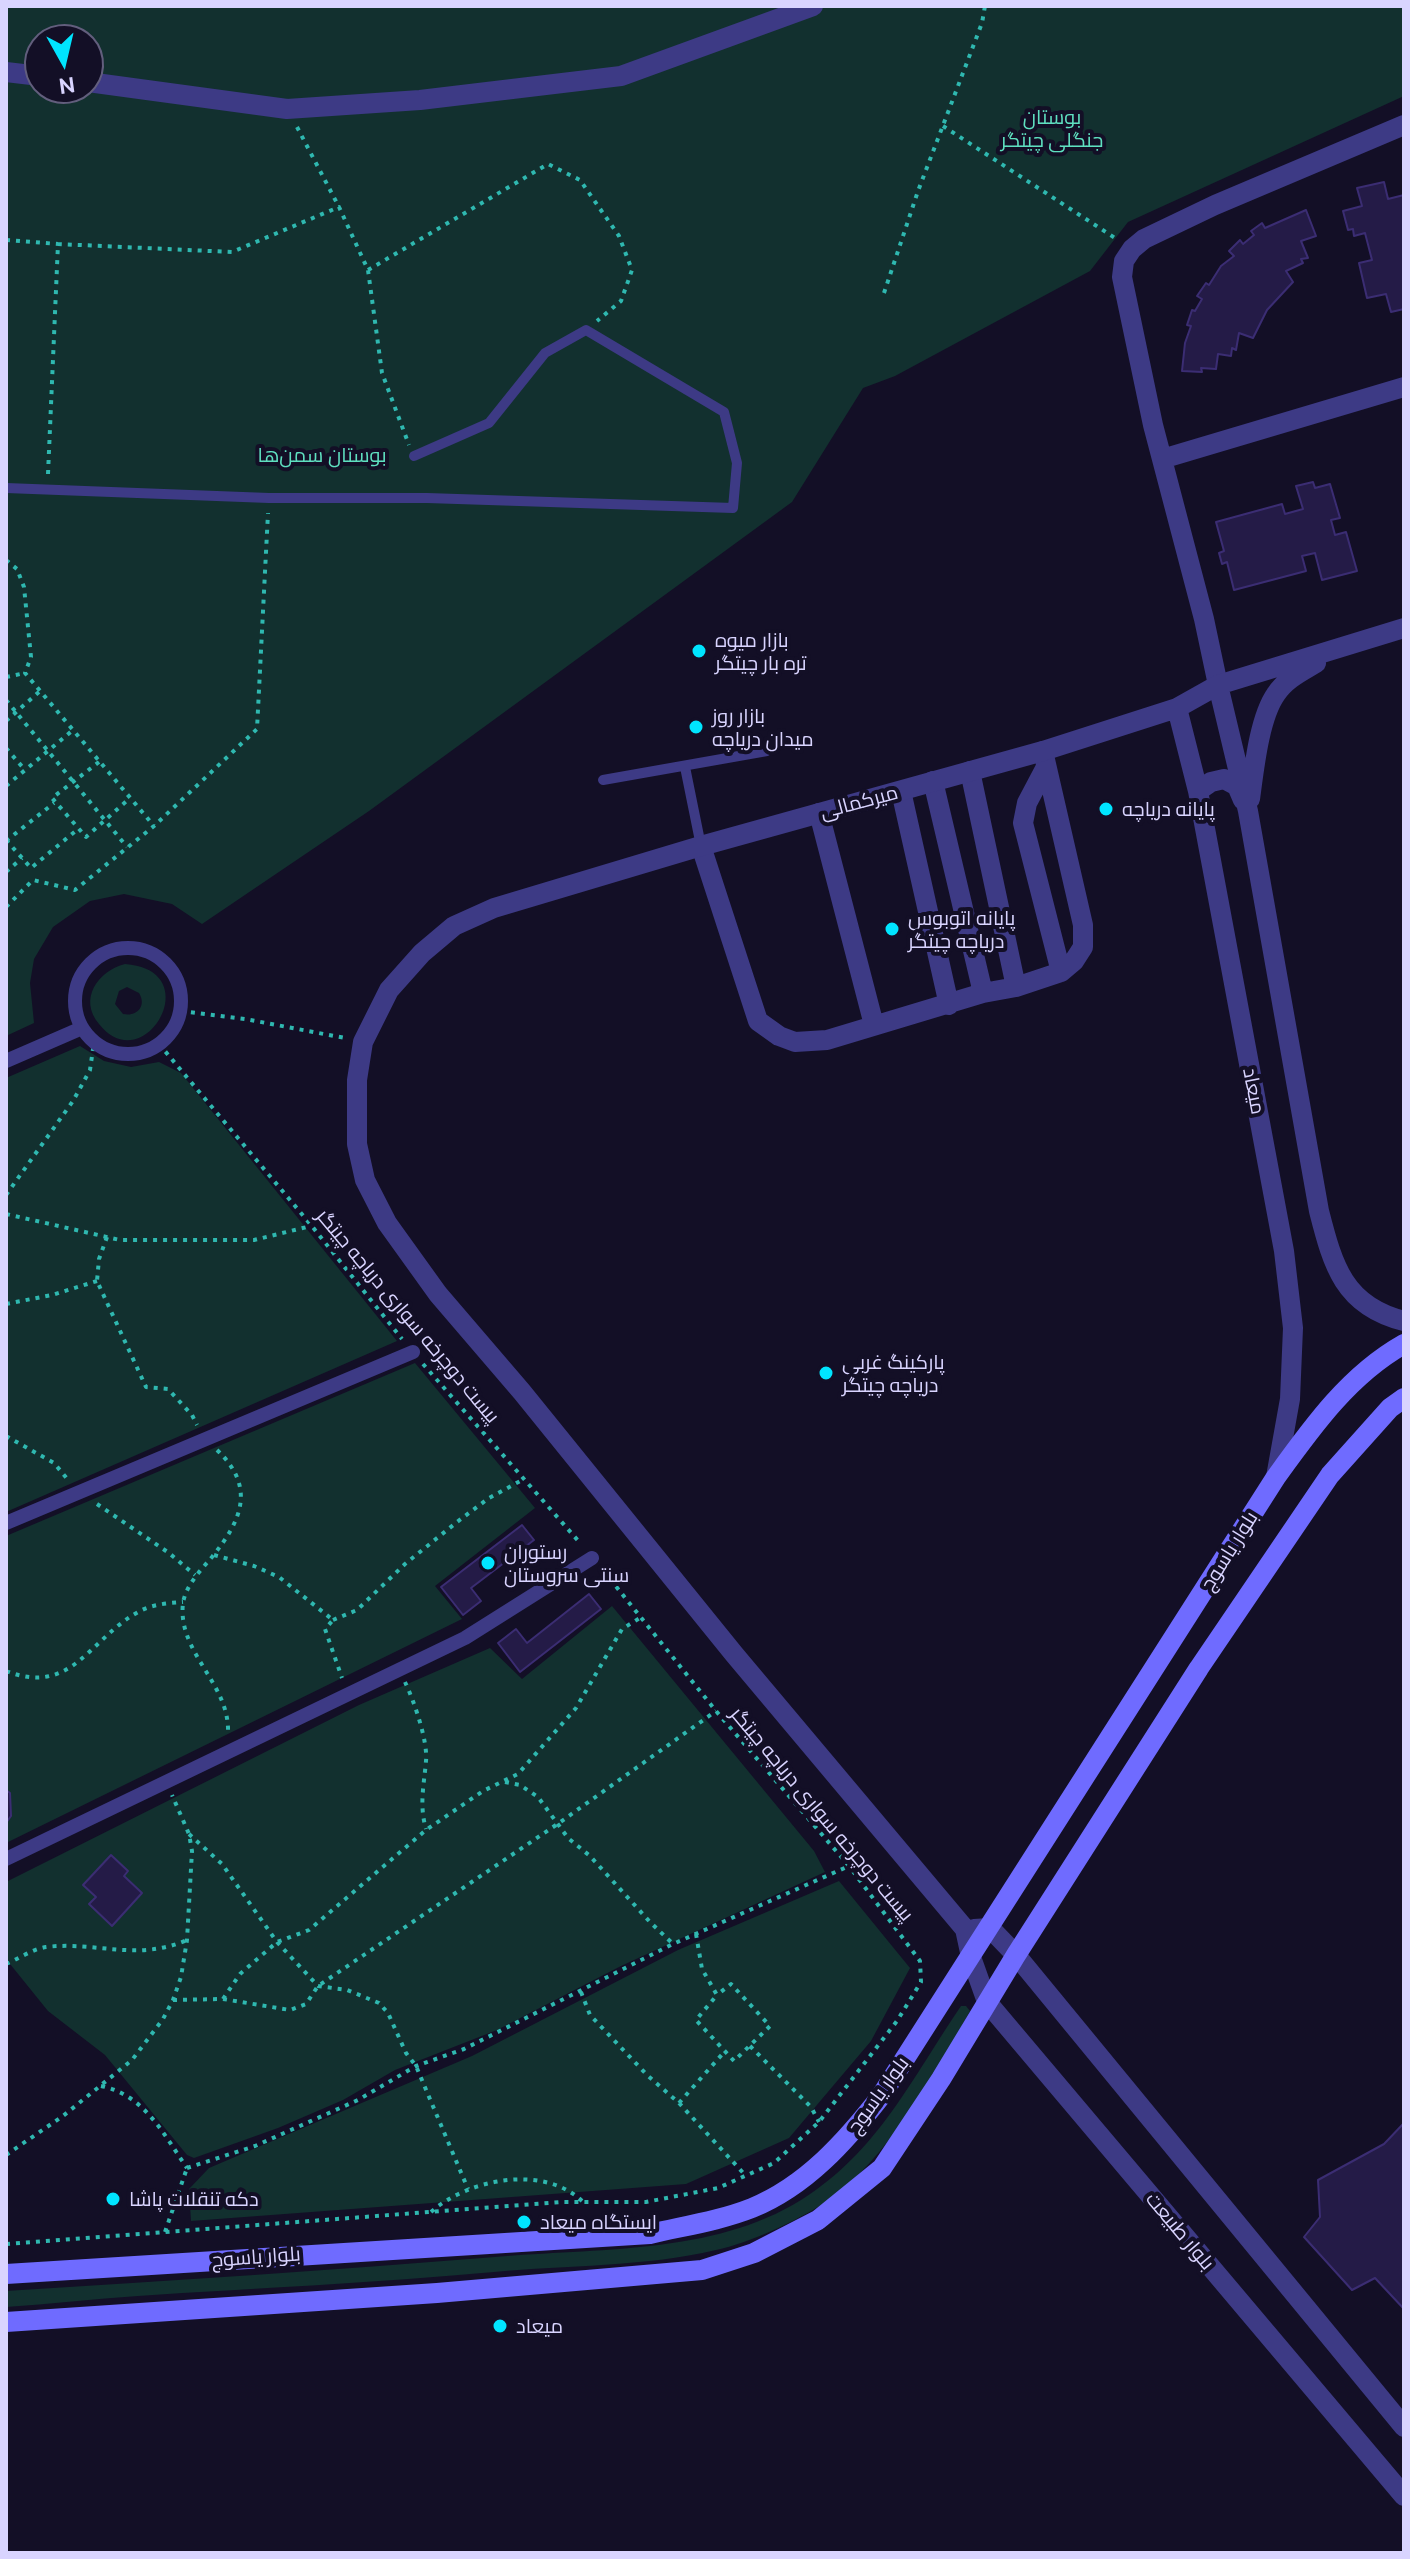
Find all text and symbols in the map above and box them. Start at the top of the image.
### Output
north arrow [24,24,104,104]
text: N [57,73,77,100]
park label: بوستان جنگلی چیتگر [1001,105,1103,152]
park label: بوستان سمن‌ها [258,443,386,467]
place label: بازار میوه تره بار چیتگر [715,628,807,675]
marker: بازار میوه تره بار چیتگر [690,642,708,660]
place label: بازار روز میدان دریاچه [712,704,814,751]
marker: بازار روز میدان دریاچه [687,718,705,736]
street label: میرکمالی [817,780,901,824]
place label: پایانه دریاچه [1122,797,1215,821]
marker: پایانه دریاچه [1097,800,1115,818]
place label: پایانه اتوبوس دریاچه چیتگر [908,906,1015,953]
marker: پایانه اتوبوس دریاچه چیتگر [883,920,901,938]
street label: میعاد [1238,1066,1270,1116]
street label: پیست دوچرخه سواری دریاچه چیتگر [311,1204,505,1428]
place label: پارکینگ غربی دریاچه چیتگر [842,1350,945,1397]
marker: پارکینگ غربی دریاچه چیتگر [817,1364,835,1382]
street label: بلوار یاسوج [1195,1507,1263,1595]
place label: رستوران سنتی سروستان [504,1540,629,1587]
marker: رستوران سنتی سروستان [479,1554,497,1572]
street label: پیست دوچرخه سواری دریاچه چیتگر [725,1702,919,1926]
street label: بلوار یاسوج [842,2052,914,2138]
place label: دکه تنقلات پاشا [129,2187,259,2211]
street label: بلوار طبیعت [1141,2187,1219,2275]
marker: دکه تنقلات پاشا [104,2190,122,2208]
place label: ایستگاه میعاد [540,2210,657,2234]
marker: ایستگاه میعاد [515,2213,533,2231]
street label: بلوار یاسوج [211,2242,301,2272]
place label: میعاد [516,2314,563,2338]
marker: میعاد [491,2317,509,2335]

